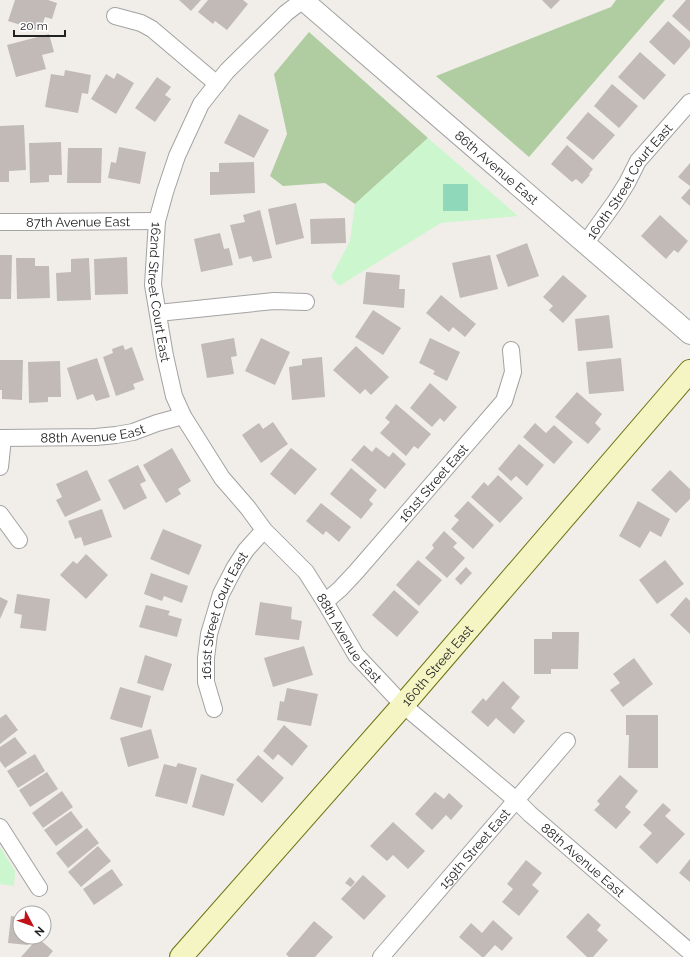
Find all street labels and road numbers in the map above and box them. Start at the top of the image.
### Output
street label: 160th Street Court East [583,120,675,242]
street label: 86th Avenue East [452,127,542,208]
street label: 87th Avenue East [26,214,131,230]
street label: 162nd Street Court East [145,222,174,364]
street label: 88th Avenue East [40,421,148,445]
street label: 161st Street East [395,440,471,525]
street label: 161st Street Court East [198,548,251,679]
street label: 88th Avenue East [314,590,386,686]
street label: 160th Street East [398,621,476,709]
street label: 159th Street East [436,805,513,892]
street label: 88th Avenue East [538,820,628,900]

